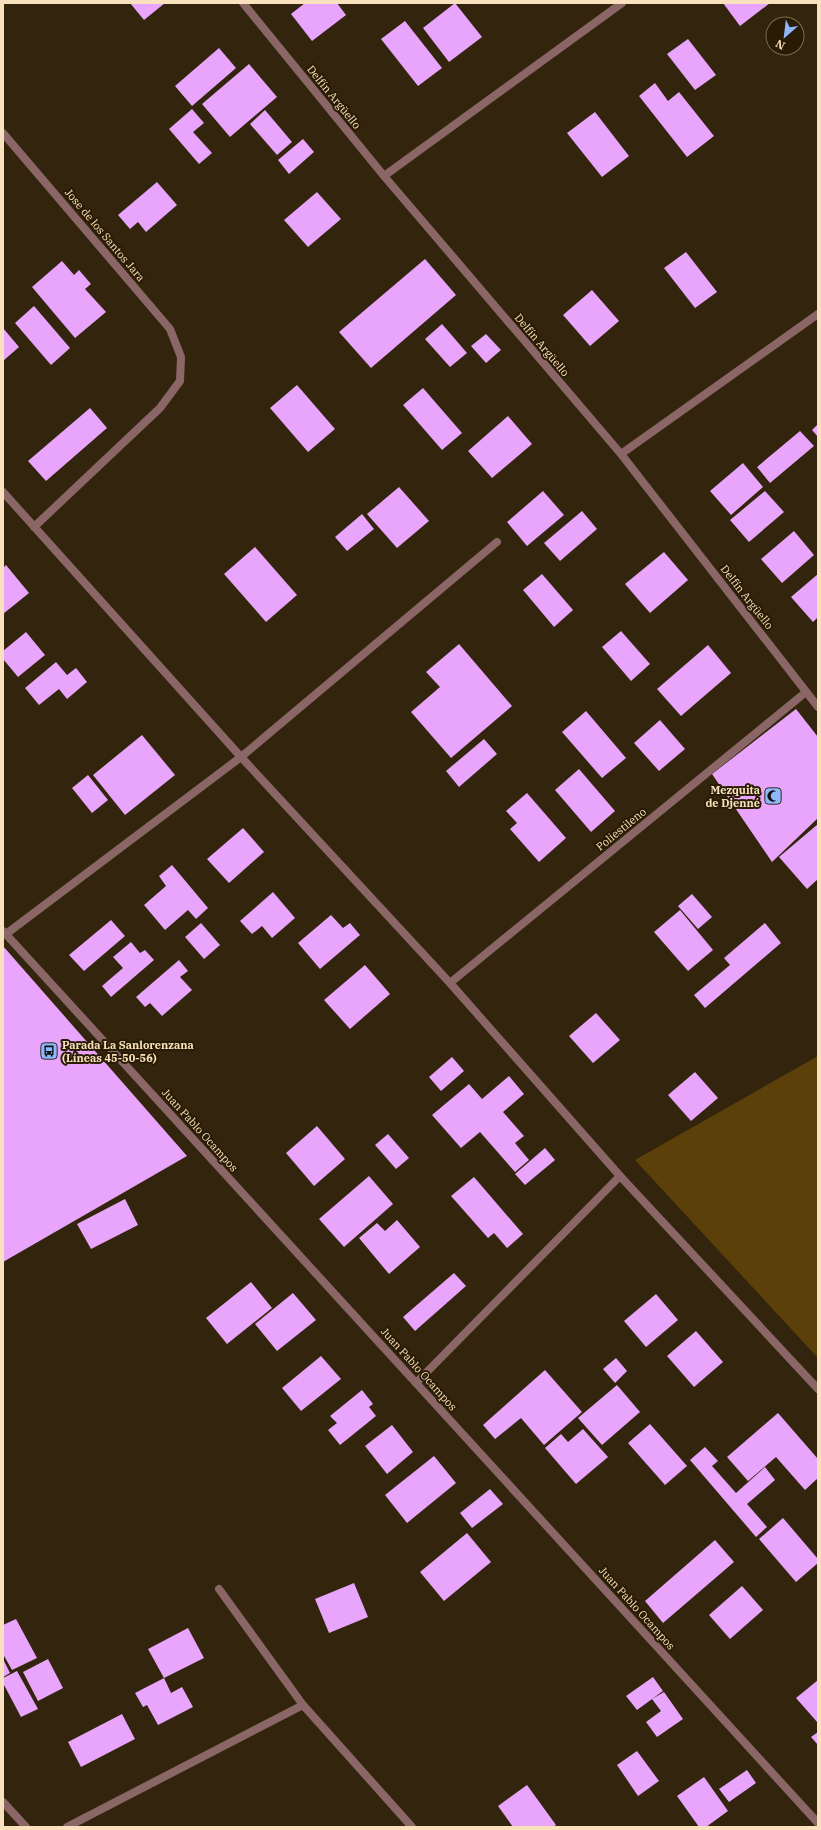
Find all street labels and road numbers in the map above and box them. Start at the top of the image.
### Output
street label: Delfín Argüello [304,62,364,132]
street label: Jose de los Santos Jara [62,186,148,284]
street label: Delfín Argüello [512,311,572,379]
street label: Delfín Argüello [718,562,776,632]
street label: Poliestileno [593,804,649,854]
street label: Juan Pablo Ocampos [159,1086,241,1174]
street label: Juan Pablo Ocampos [378,1325,460,1413]
street label: Juan Pablo Ocampos [596,1564,678,1652]

